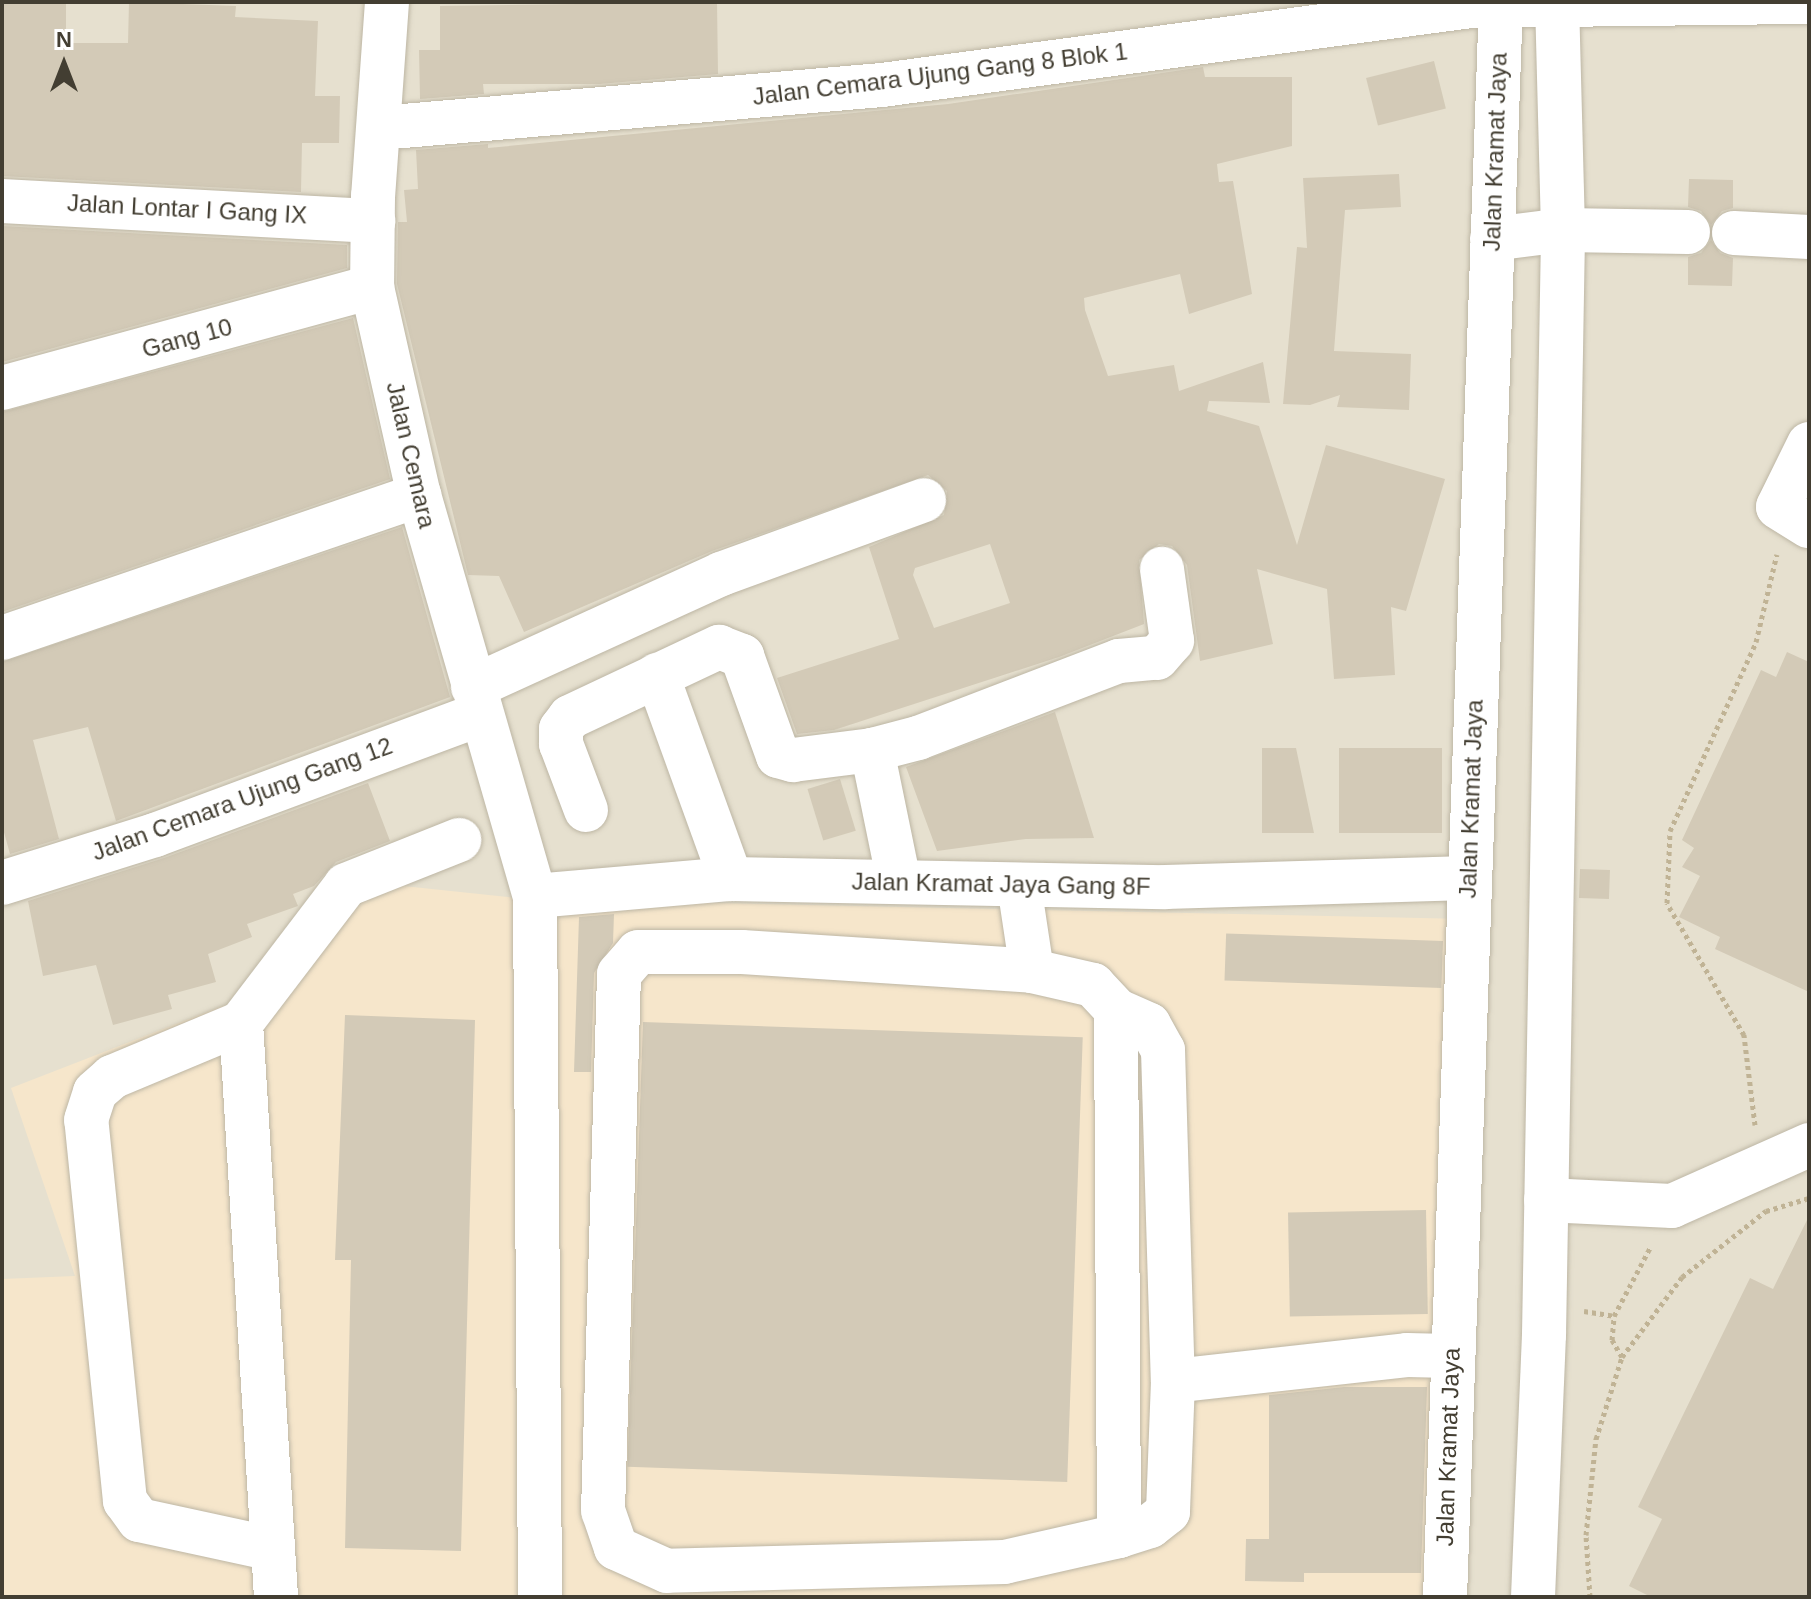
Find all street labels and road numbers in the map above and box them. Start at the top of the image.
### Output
street label: Jalan Cemara Ujung Gang 8 Blok 1 [751,37,1129,111]
street label: Jalan Kramat Jaya [1477,52,1513,252]
street label: Jalan Lontar I Gang IX [66,188,308,230]
street label: Gang 10 [139,312,235,364]
street label: Jalan Cemara [380,379,442,531]
street label: Jalan Kramat Jaya [1453,699,1489,899]
street label: Jalan Cemara Ujung Gang 12 [88,731,396,867]
street label: Jalan Kramat Jaya Gang 8F [851,867,1151,901]
street label: Jalan Kramat Jaya [1430,1347,1466,1547]

